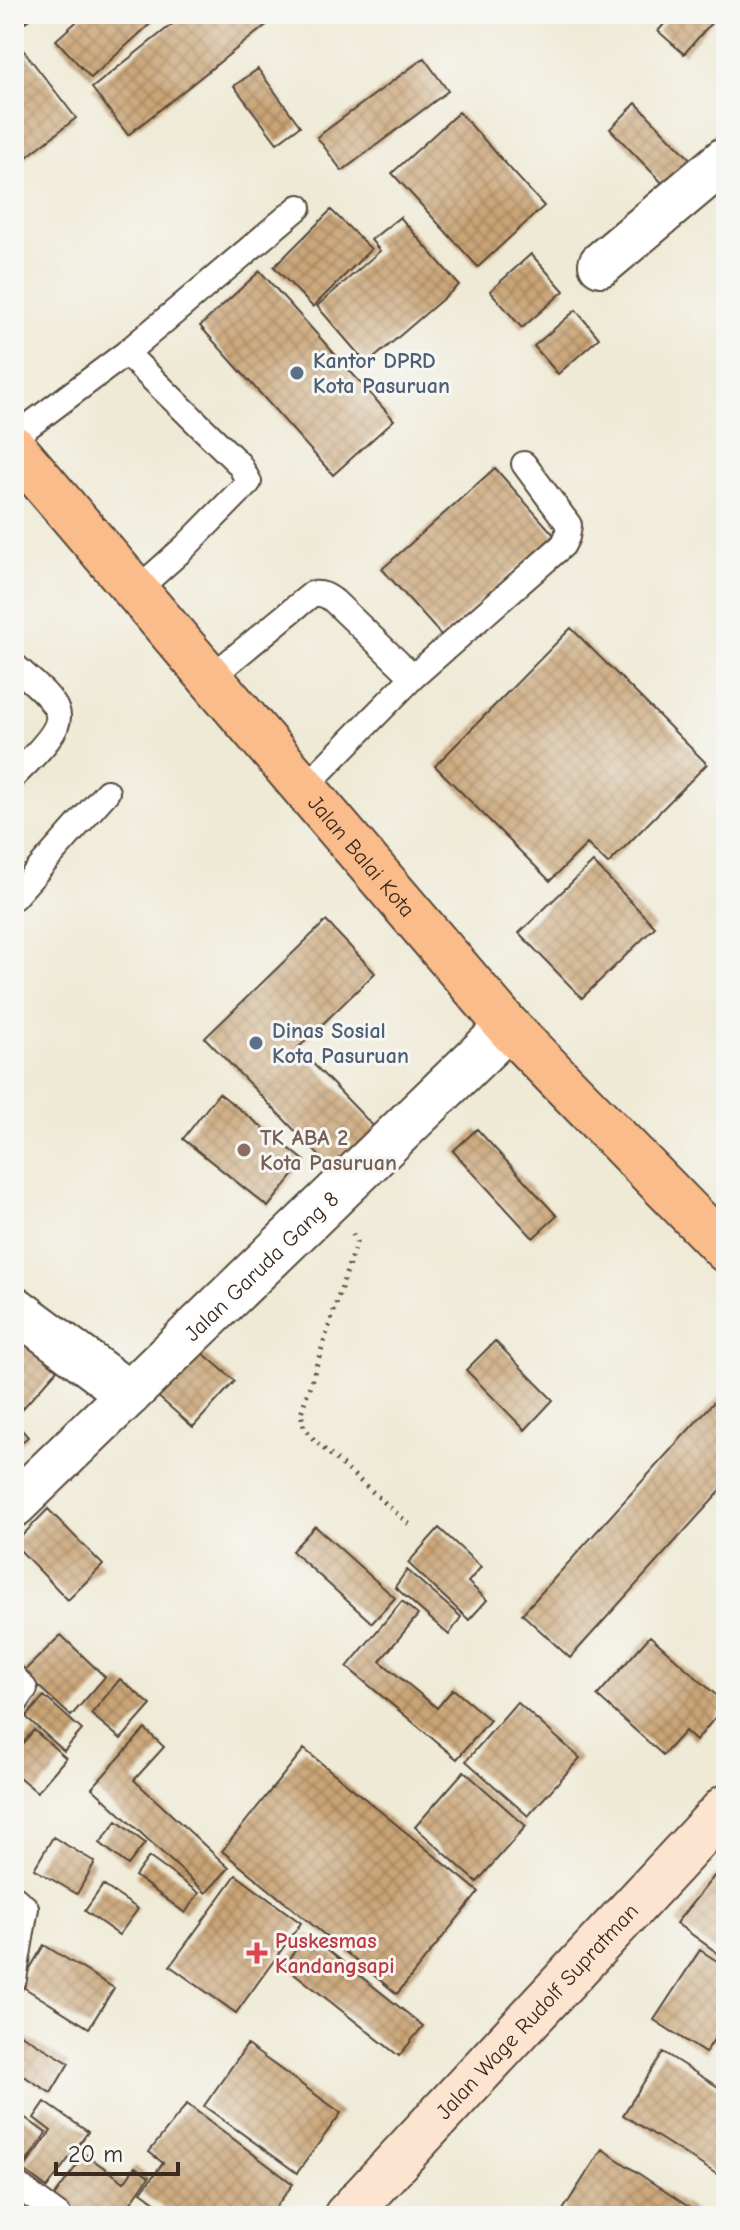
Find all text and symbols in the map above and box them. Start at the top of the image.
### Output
place label: Kantor DPRD Kota Pasuruan [313,348,450,399]
marker: Kantor DPRD Kota Pasuruan [288,364,306,382]
street label: Jalan Balai Kota [302,790,420,922]
place label: Dinas Sosial Kota Pasuruan [272,1018,409,1069]
marker: Dinas Sosial Kota Pasuruan [247,1034,265,1052]
place label: TK ABA 2 Kota Pasuruan [260,1125,397,1176]
marker: TK ABA 2 Kota Pasuruan [235,1141,253,1159]
street label: Jalan Garuda Gang 8 [179,1186,344,1347]
street label: Jalan Wage Rudolf Supratman [431,1898,644,2125]
place label: Puskesmas Kandangsapi [275,1928,395,1979]
marker: Puskesmas Kandangsapi [246,1942,268,1964]
scale bar [56,2126,178,2176]
text: 20 m [68,2140,123,2168]

